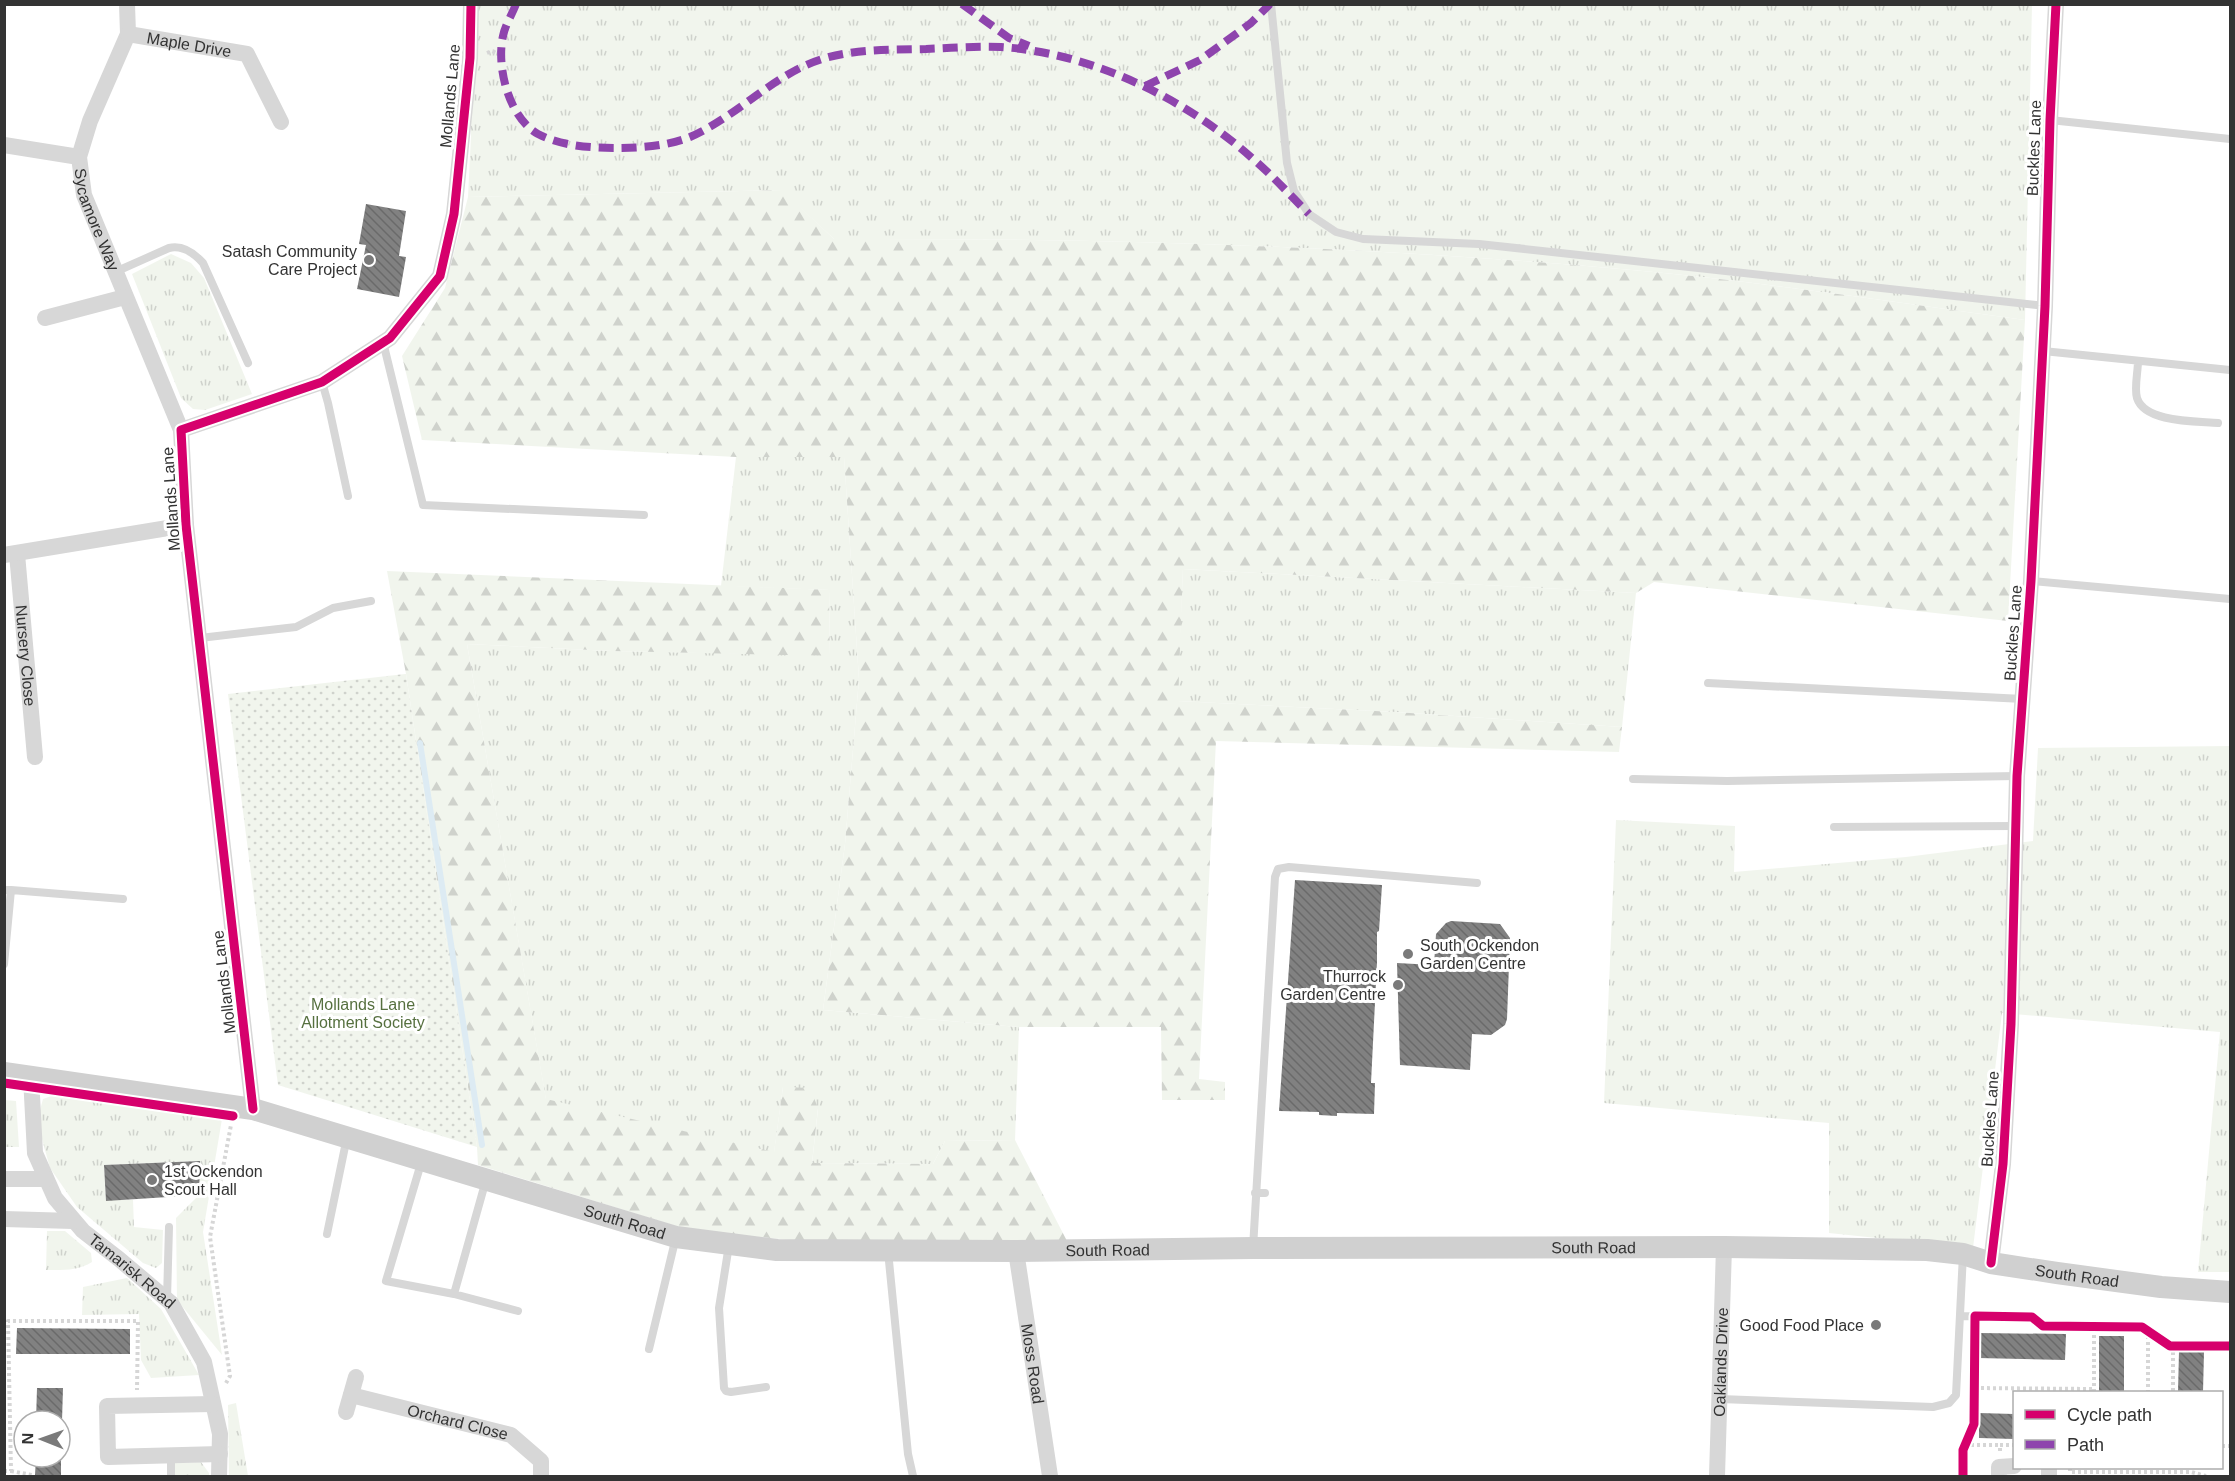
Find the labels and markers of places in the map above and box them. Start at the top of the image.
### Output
place label: Satash Community Care Project [222,243,358,278]
marker: Satash Community Care Project [362,253,376,267]
place label: South Ockendon Garden Centre [1420,937,1539,972]
marker: South Ockendon Garden Centre [1401,947,1415,961]
place label: Thurrock Garden Centre [1280,968,1387,1003]
marker: Thurrock Garden Centre [1391,978,1405,992]
place label: 1st Ockendon Scout Hall [164,1163,263,1198]
marker: 1st Ockendon Scout Hall [145,1173,159,1187]
place label: Good Food Place [1739,1317,1864,1334]
marker: Good Food Place [1869,1318,1883,1332]

